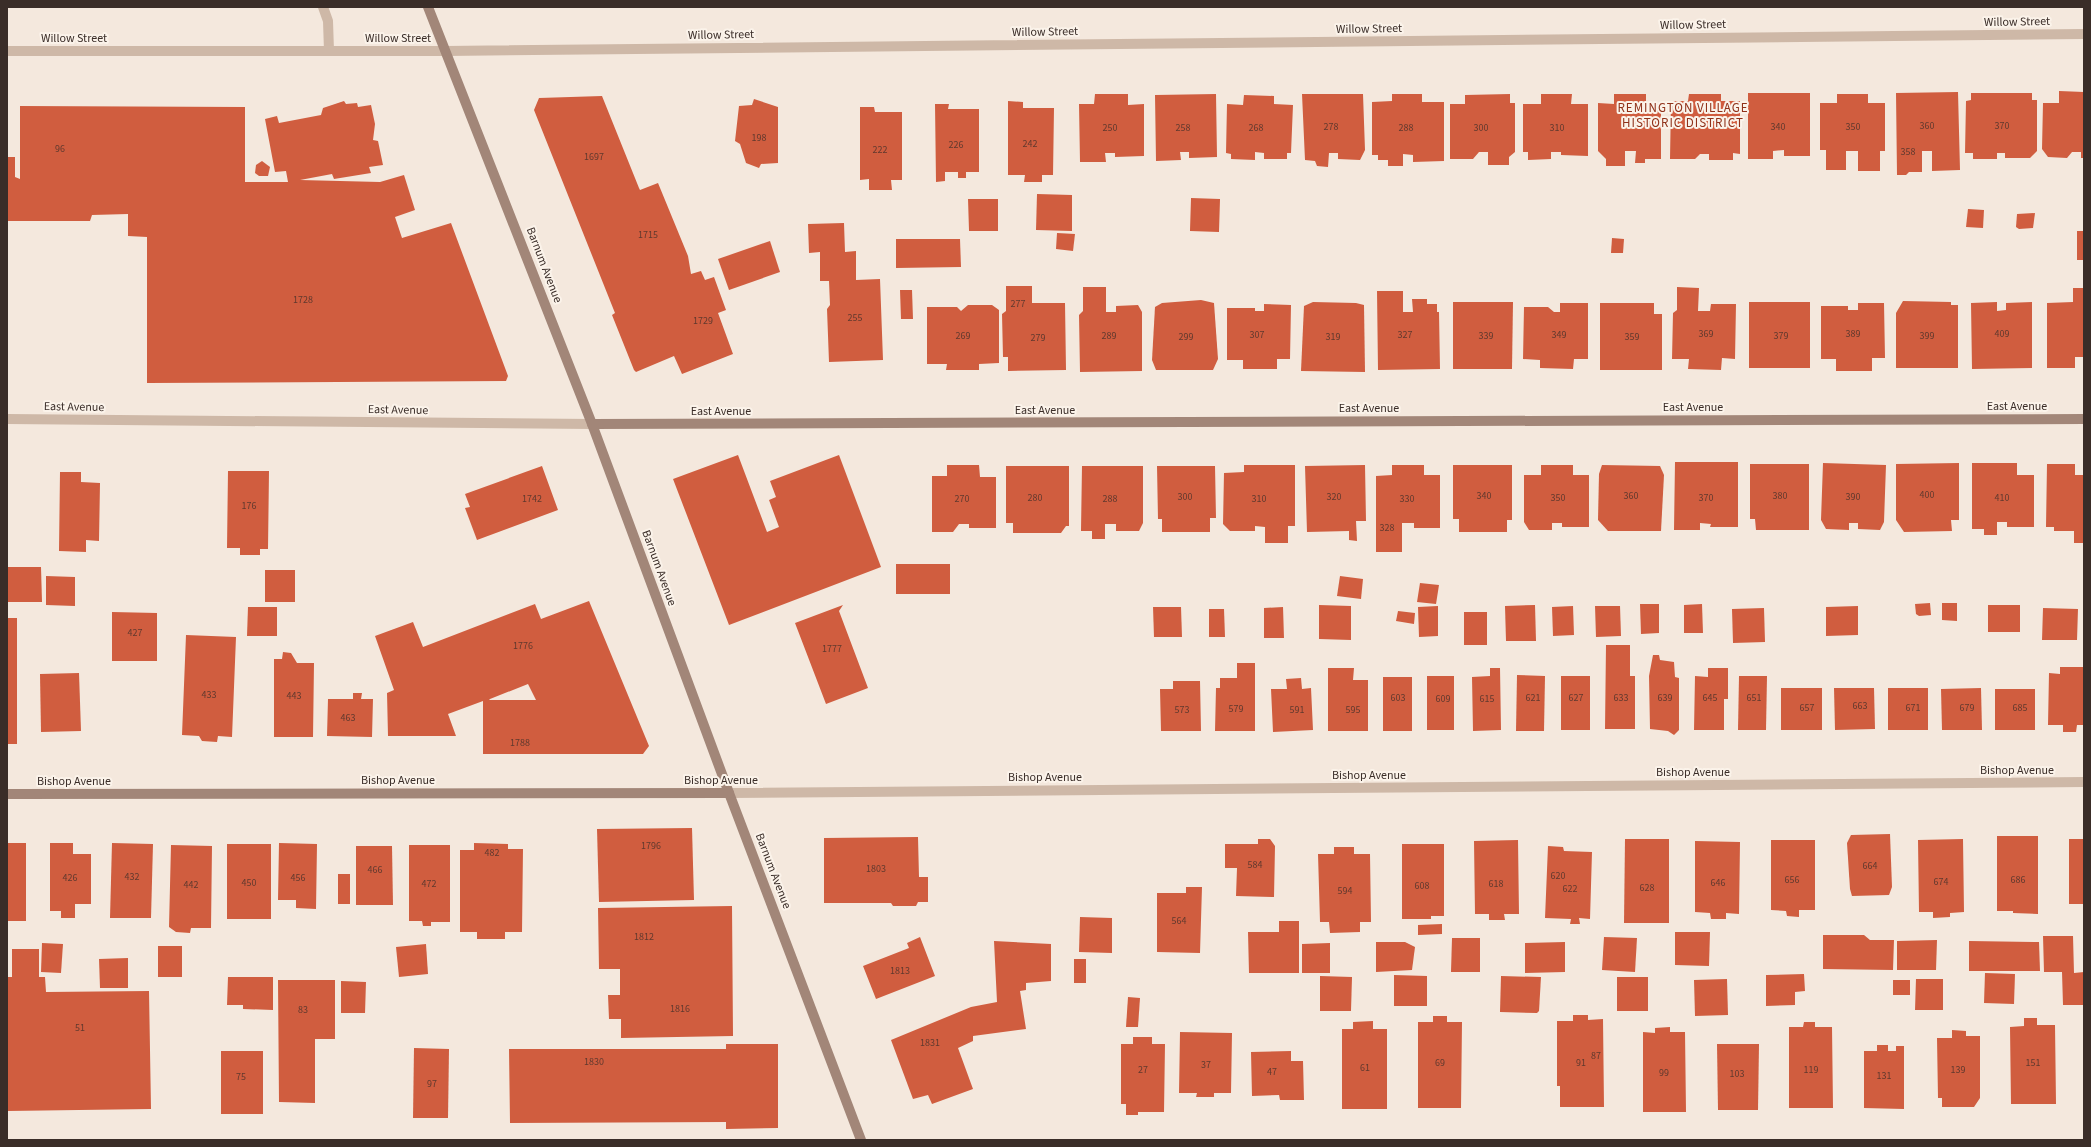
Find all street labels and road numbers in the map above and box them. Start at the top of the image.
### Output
street label: Willow Street [1984,13,2050,31]
street label: Willow Street [1660,16,1726,34]
street label: Willow Street [1336,20,1402,38]
street label: Willow Street [1012,23,1078,41]
street label: Willow Street [688,26,754,44]
street label: Willow Street [41,30,107,47]
street label: Willow Street [365,30,431,47]
street label: Barnum Avenue [522,225,566,305]
street label: East Avenue [44,398,104,416]
street label: East Avenue [1987,398,2047,415]
street label: East Avenue [1663,399,1723,416]
street label: East Avenue [1339,400,1399,417]
street label: East Avenue [368,401,428,419]
street label: East Avenue [1015,402,1075,419]
street label: East Avenue [691,403,751,420]
street label: Barnum Avenue [637,528,681,608]
street label: Bishop Avenue [1980,762,2054,779]
street label: Bishop Avenue [1656,764,1730,781]
street label: Bishop Avenue [1332,767,1406,784]
street label: Bishop Avenue [1008,769,1082,786]
street label: Bishop Avenue [361,772,435,789]
street label: Bishop Avenue [684,772,758,789]
street label: Bishop Avenue [37,773,111,790]
street label: Barnum Avenue [751,831,795,911]

